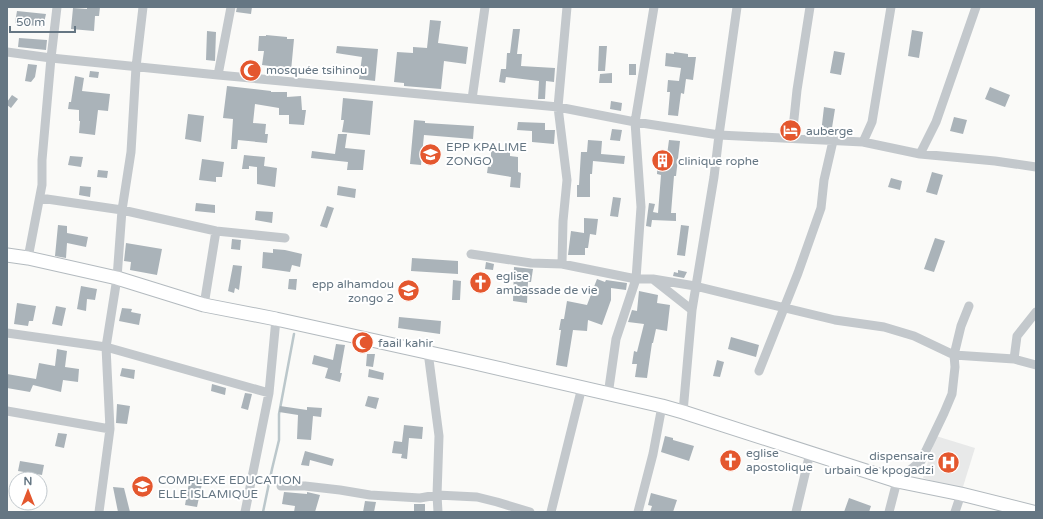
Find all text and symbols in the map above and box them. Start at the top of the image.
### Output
scale bar [10,8,75,34]
text: 50 m [16,15,45,29]
mosque icon: mosquée tsihinou [238,57,264,83]
place label: mosquée tsihinou [266,63,367,77]
hotel icon: auberge [777,118,803,144]
place label: auberge [806,124,853,138]
place label: EPP KPALIME ZONGO [446,140,527,168]
school or university icon: EPP KPALIME ZONGO [417,141,443,167]
building icon: clinique rophe [649,148,675,174]
place label: clinique rophe [678,154,759,168]
place label: eglise ambassade de vie [496,269,598,297]
church icon: eglise ambassade de vie [467,270,493,296]
place label: epp alhamdou zongo 2 [312,277,394,305]
school or university icon: epp alhamdou zongo 2 [396,278,422,304]
mosque icon: faail kahir [350,330,376,356]
place label: faail kahir [378,336,433,350]
place label: eglise apostolique [746,446,813,474]
church icon: eglise apostolique [717,447,743,473]
place label: dispensaire urbain de kpogadzi [825,449,934,477]
hospital icon: dispensaire urbain de kpogadzi [936,450,962,476]
north arrow [8,471,48,511]
place label: COMPLEXE EDUCATION ELLE ISLAMIQUE [158,473,301,501]
school or university icon: COMPLEXE EDUCATION ELLE ISLAMIQUE [129,474,155,500]
text: N [24,475,32,488]

